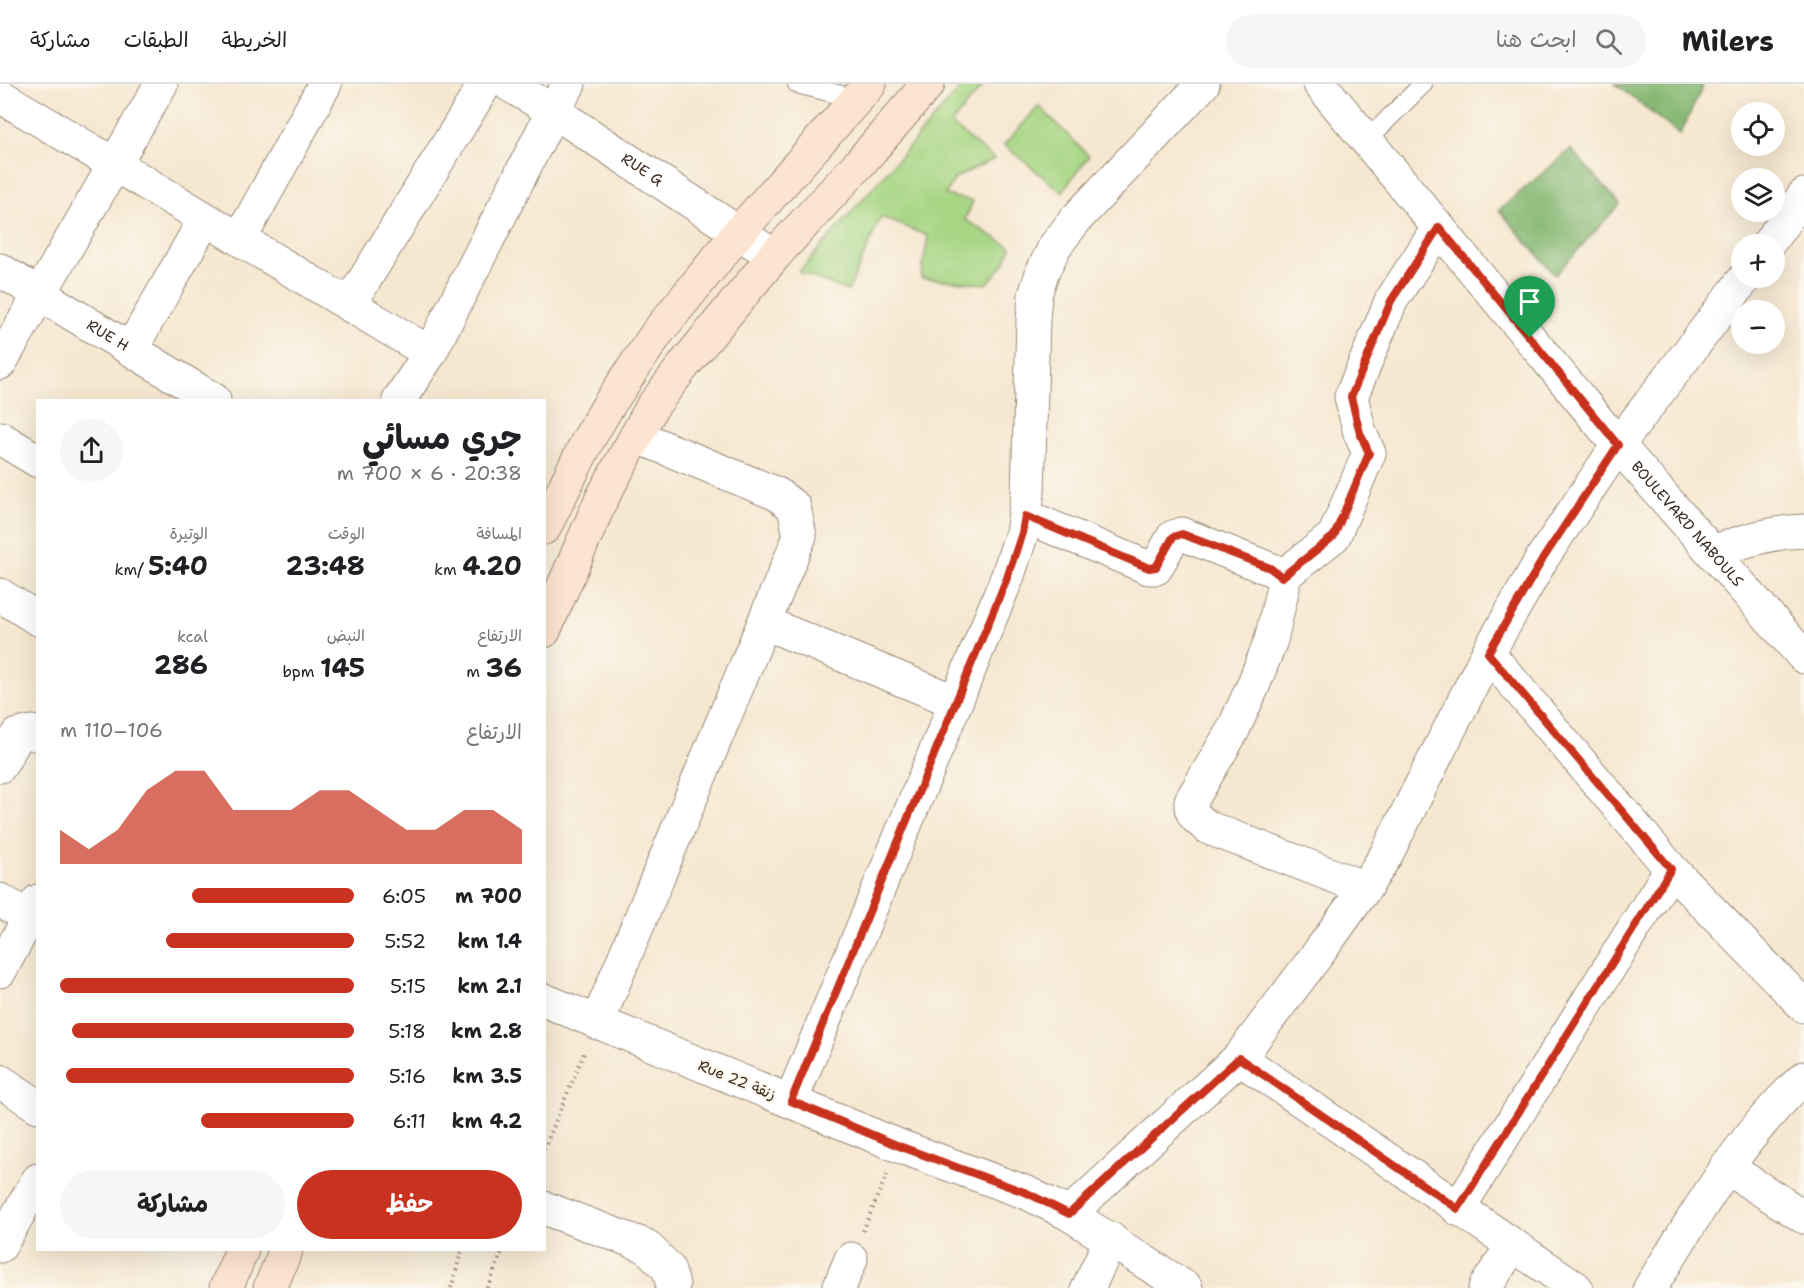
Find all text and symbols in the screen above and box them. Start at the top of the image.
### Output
search box [1226,14,1646,68]
text: Milers [1682,22,1774,60]
text: ابحث هنا [1496,25,1577,54]
icon: search [1592,25,1625,58]
text: مشاركة [30,26,91,54]
text: الطبقات [124,26,189,54]
text: الخريطة [222,26,287,54]
map controls [1731,102,1785,354]
button: locate [1731,102,1785,156]
street label: RUE G [617,148,667,191]
button: layers [1731,168,1785,222]
button: + [1731,234,1785,288]
pin [1504,276,1555,338]
icon: arrive [1513,285,1546,318]
button: − [1731,300,1785,354]
street label: RUE H [83,315,133,356]
text: جري مسائي [362,415,522,460]
button: share [60,419,123,482]
street label: BOULEVARD NABOULS [1627,457,1748,591]
text: 20:38 · 6 × 700 m [337,460,522,486]
text: الوتيرة [169,523,208,544]
text: الوقت [328,523,365,544]
text: المسافة [476,523,522,544]
text: 5:40 [148,548,208,583]
text: 23:48 [285,548,365,583]
text: 4.20 [462,548,522,583]
text: /km [115,559,148,580]
text: km [434,559,462,580]
text: النبض [327,625,365,646]
text: الارتفاع [477,625,522,646]
text: kcal [177,626,208,647]
text: 286 [154,647,208,682]
text: 145 [320,650,365,685]
text: 36 [486,650,522,685]
text: bpm [282,661,320,682]
text: m [466,661,486,682]
text: 106–110 m [60,717,163,743]
text: الارتفاع [466,719,522,745]
text: 6:05 [382,883,426,909]
text: 700 m [455,883,522,909]
text: 5:52 [384,928,426,954]
text: 1.4 km [457,928,522,954]
text: 5:15 [390,973,426,999]
text: 2.1 km [457,973,522,999]
text: 5:18 [388,1018,426,1044]
text: 2.8 km [451,1018,522,1044]
street label: Rue 22 زنقة [695,1055,779,1105]
text: 5:16 [389,1063,426,1089]
text: 3.5 km [452,1063,522,1089]
text: 6:11 [393,1108,426,1134]
text: 4.2 km [452,1108,522,1134]
button: مشاركة [60,1170,285,1239]
button: حفظ [297,1170,522,1239]

